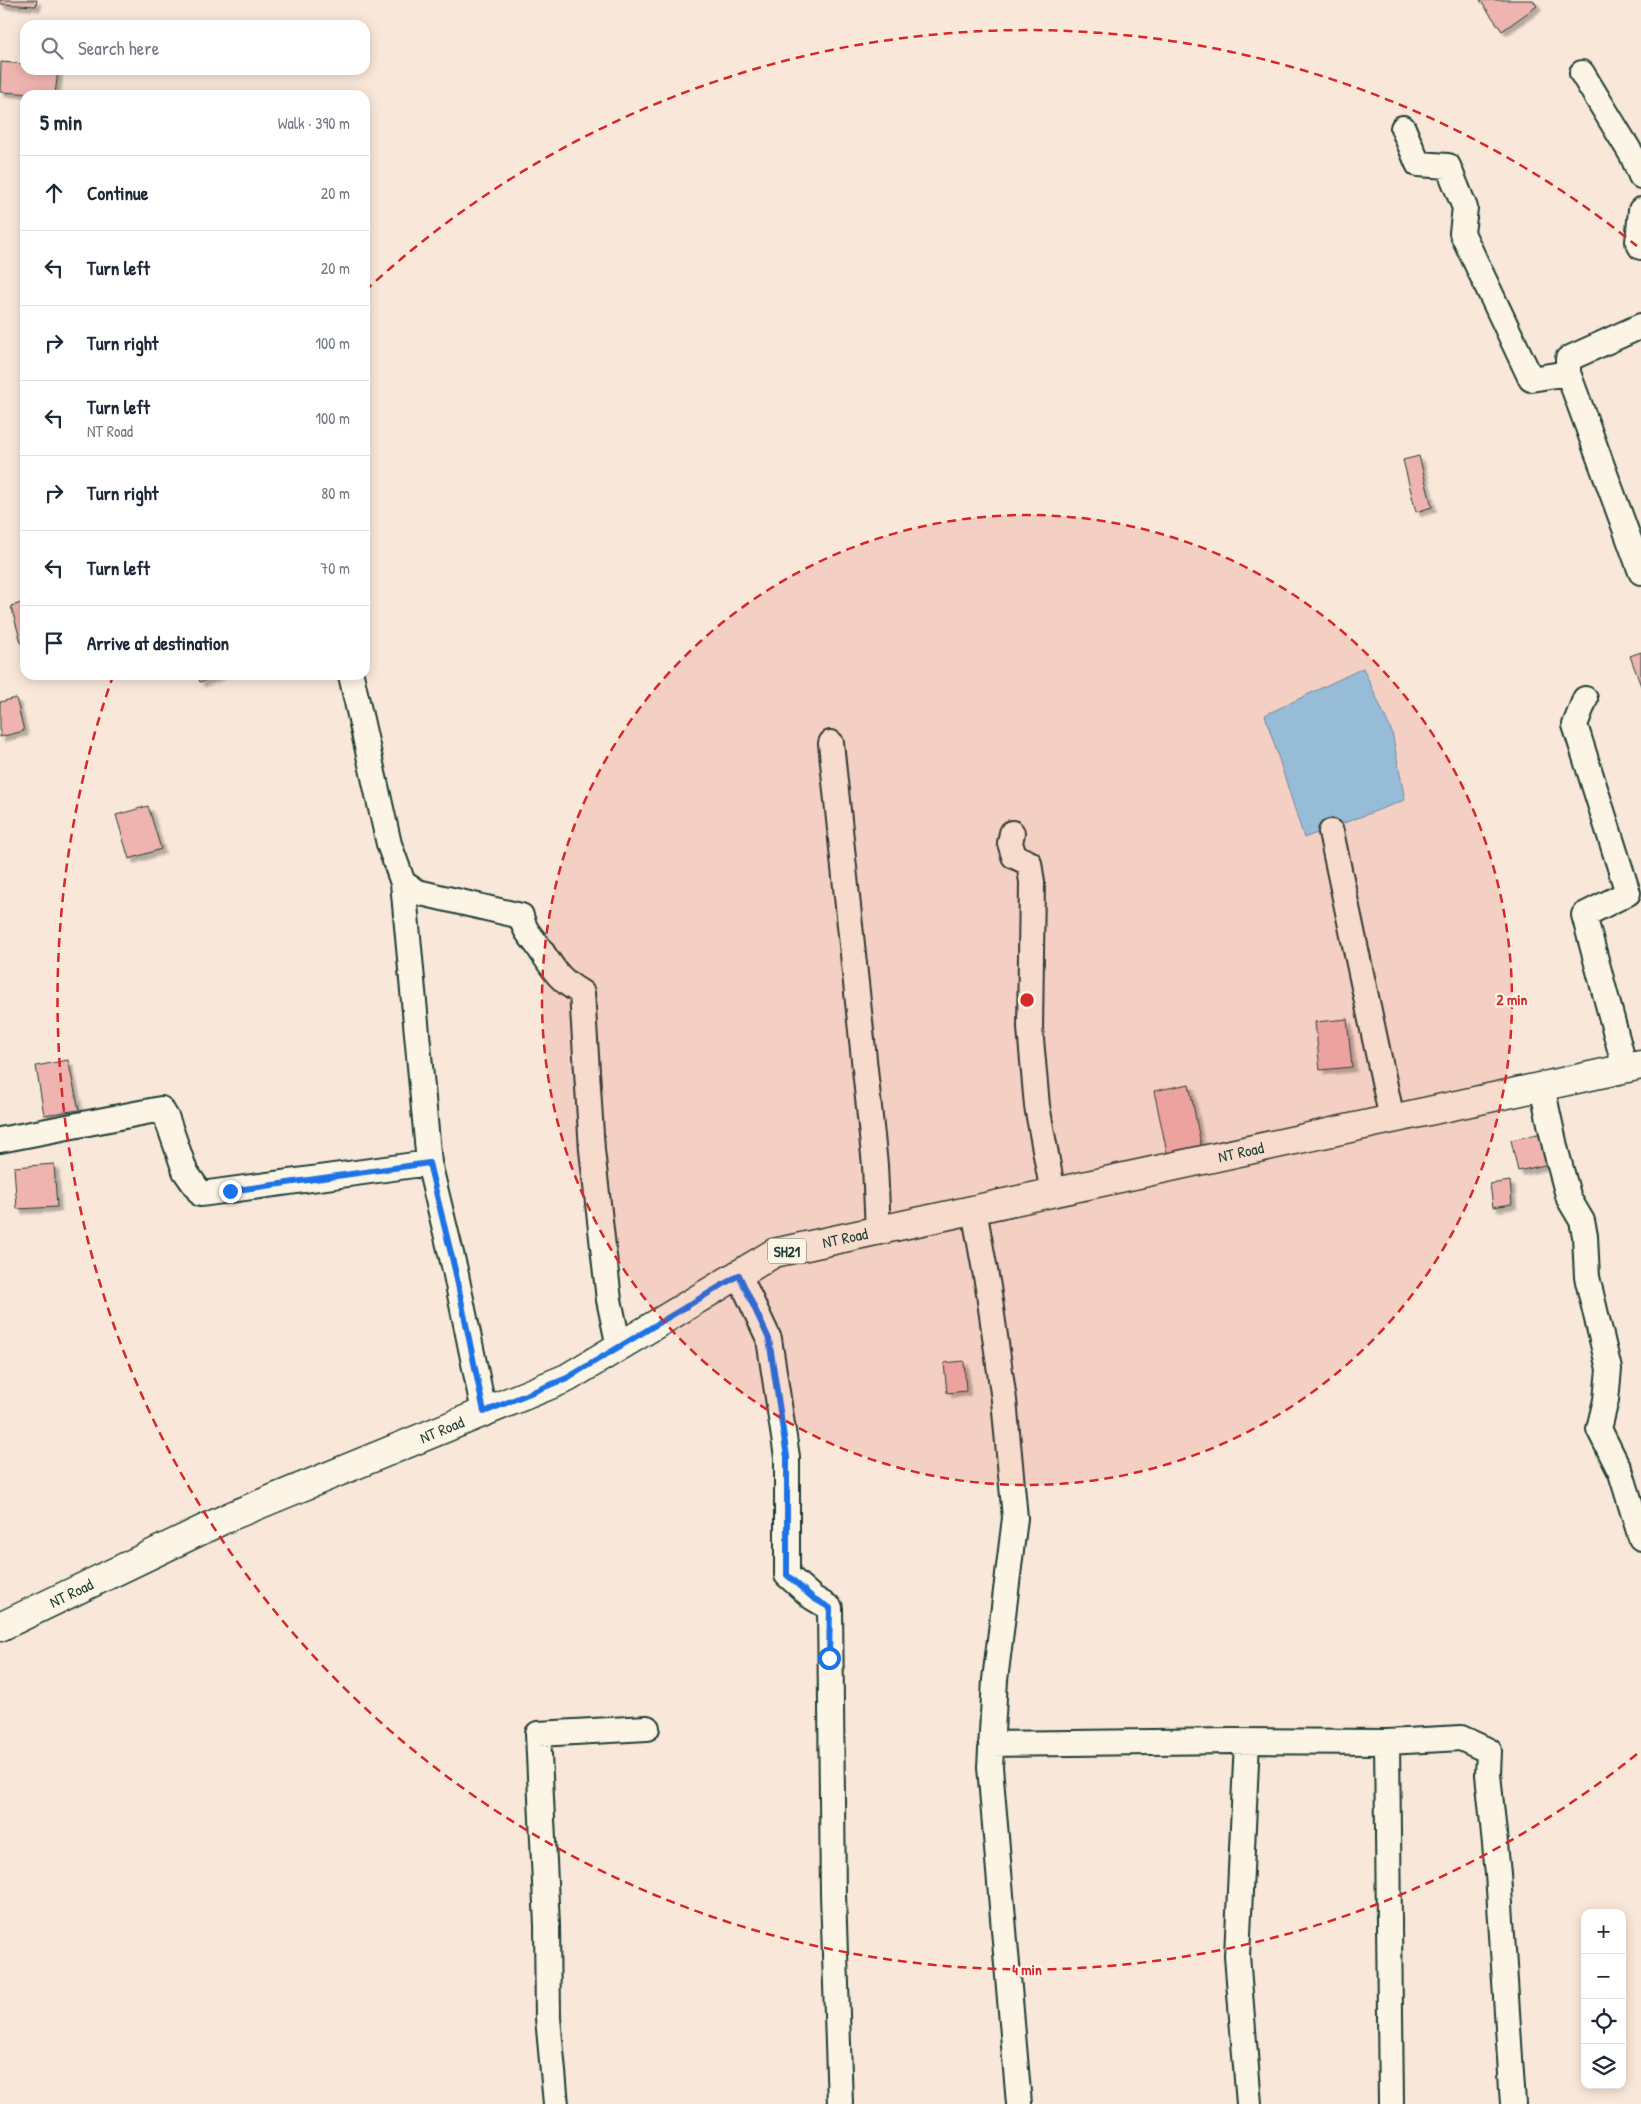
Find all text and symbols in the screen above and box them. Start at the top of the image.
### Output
search box [20,20,370,75]
icon: search [38,34,66,62]
text: Search here [78,35,159,61]
text: 5 min [40,108,82,137]
text: Walk · 390 m [278,112,350,134]
icon: ahead [40,179,68,207]
text: Continue [87,180,148,206]
text: 20 m [321,182,350,204]
icon: left [40,254,68,282]
text: Turn left [87,255,150,281]
text: 20 m [321,257,350,279]
icon: right [40,329,68,357]
text: Turn right [87,330,158,356]
text: 100 m [315,332,350,354]
text: Turn left [87,394,150,420]
icon: left [40,404,68,432]
text: 100 m [315,407,350,429]
text: NT Road [87,420,133,442]
icon: right [40,479,68,507]
text: Turn right [87,480,158,506]
text: 80 m [321,482,350,504]
icon: left [40,554,68,582]
text: Turn left [87,555,150,581]
text: 70 m [320,557,350,579]
icon: arrive [40,629,68,657]
text: Arrive at destination [87,630,229,656]
text: 2 min [1497,989,1528,1010]
centre of rings [1018,991,1036,1009]
street label: NT Road [1216,1136,1266,1167]
route end [219,1180,242,1203]
street label: NT Road [820,1222,870,1253]
road number: SH21 [768,1238,806,1264]
street label: NT Road [416,1411,467,1448]
street label: NT Road [46,1573,97,1613]
route start [818,1647,841,1670]
map controls [1581,1909,1626,2089]
button: + [1581,1909,1626,1954]
button: − [1581,1954,1626,1999]
text: 4 min [1012,1959,1042,1980]
button: locate [1581,1999,1626,2044]
button: layers [1581,2044,1626,2089]

